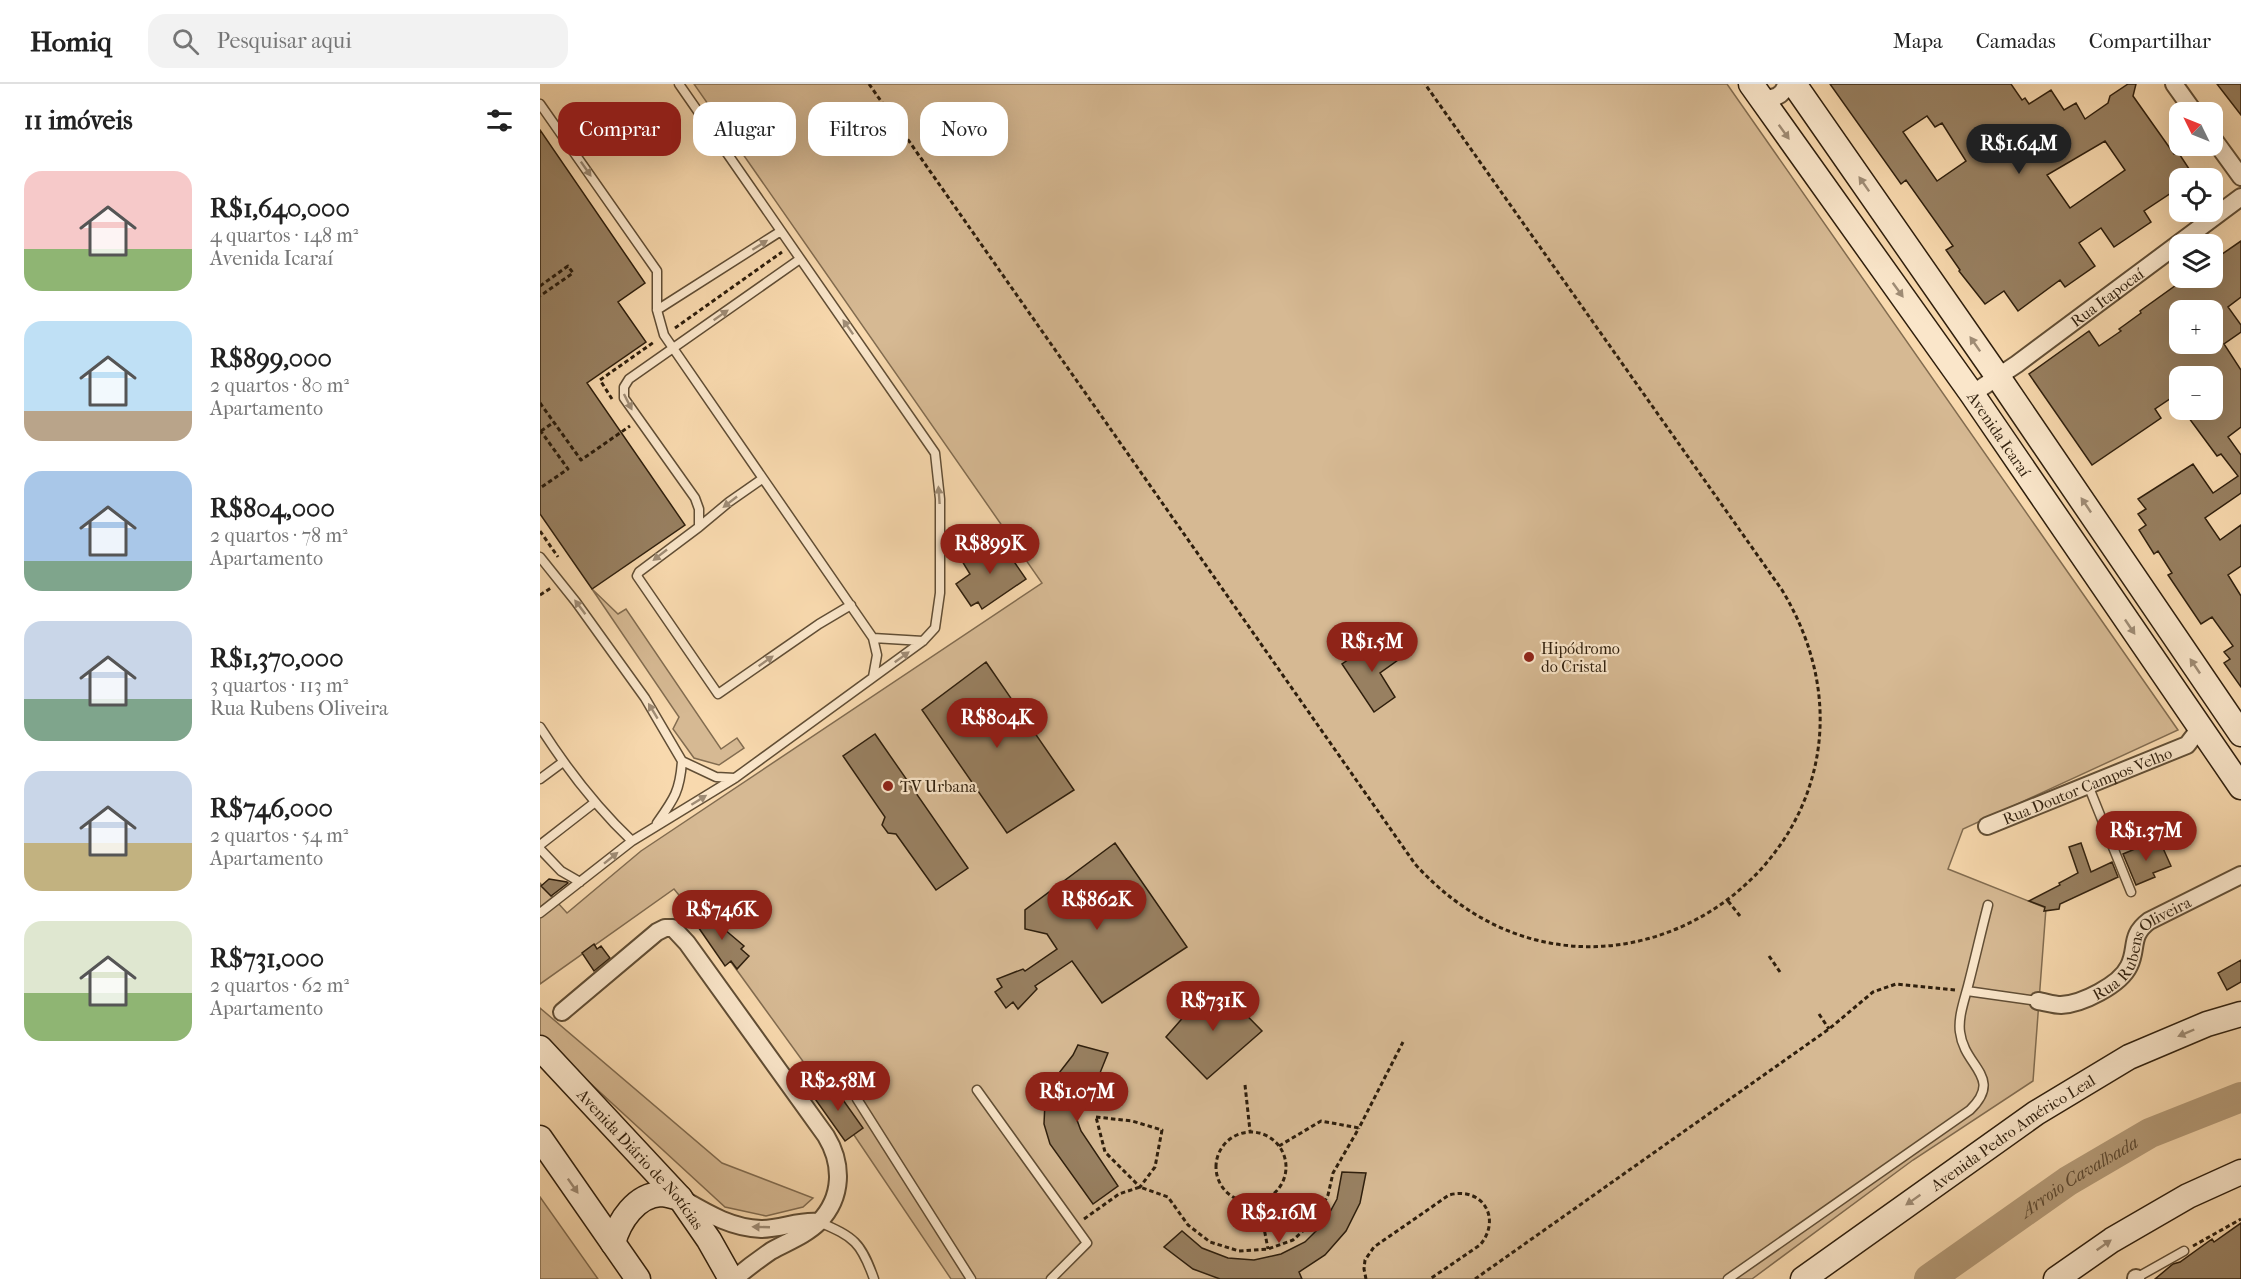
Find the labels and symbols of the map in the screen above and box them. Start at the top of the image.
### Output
north arrow [2169,102,2223,156]
one-way arrow [1778,123,1790,139]
pin: R$1.64M [1964,124,2074,175]
one-way arrow [580,161,592,177]
one-way arrow [1858,177,1870,193]
one-way arrow [752,239,768,250]
street label: Rua Itapocaí [2067,264,2148,331]
one-way arrow [1892,282,1904,298]
one-way arrow [712,309,728,321]
one-way arrow [842,320,854,336]
one-way arrow [1969,337,1981,353]
street label: Avenida Icaraí [1963,387,2035,480]
one-way arrow [623,393,633,411]
one-way arrow [934,485,944,504]
one-way arrow [722,496,737,508]
one-way arrow [2080,497,2091,513]
pin: R$899K [941,524,1039,575]
one-way arrow [652,549,668,562]
one-way arrow [574,600,586,615]
one-way arrow [2124,618,2136,634]
pin: R$1.5M [1323,622,1421,673]
place label: Hipódromo do Cristal [1541,639,1620,676]
marker: Hipódromo do Cristal [1522,650,1536,664]
one-way arrow [894,651,909,663]
one-way arrow [757,655,773,667]
one-way arrow [2189,659,2201,675]
pin: R$804K [948,698,1046,749]
one-way arrow [647,703,658,719]
street label: Rua Doutor Campos Velho [2000,743,2175,829]
place label: TV Urbana [900,777,977,796]
marker: TV Urbana [881,779,895,793]
one-way arrow [691,794,707,805]
pin: R$1.37M [2091,811,2201,862]
one-way arrow [603,851,619,864]
pin: R$862K [1048,880,1146,931]
pin: R$746K [673,890,771,941]
street label: Rua Rubens Oliveira [2089,892,2195,1004]
pin: R$731K [1164,981,1262,1032]
one-way arrow [2176,1028,2194,1038]
pin: R$2.58M [783,1061,893,1112]
street label: Avenida Pedro Américo Leal [1926,1070,2099,1196]
pin: R$1.07M [1022,1072,1132,1123]
street label: Avenida Diário de Notícias [572,1084,708,1233]
water label: Arroio Cavalhada [2015,1132,2142,1223]
one-way arrow [567,1177,579,1193]
pin: R$2.16M [1224,1193,1334,1244]
one-way arrow [1906,1194,1922,1206]
one-way arrow [752,1222,771,1232]
one-way arrow [2095,1239,2111,1251]

